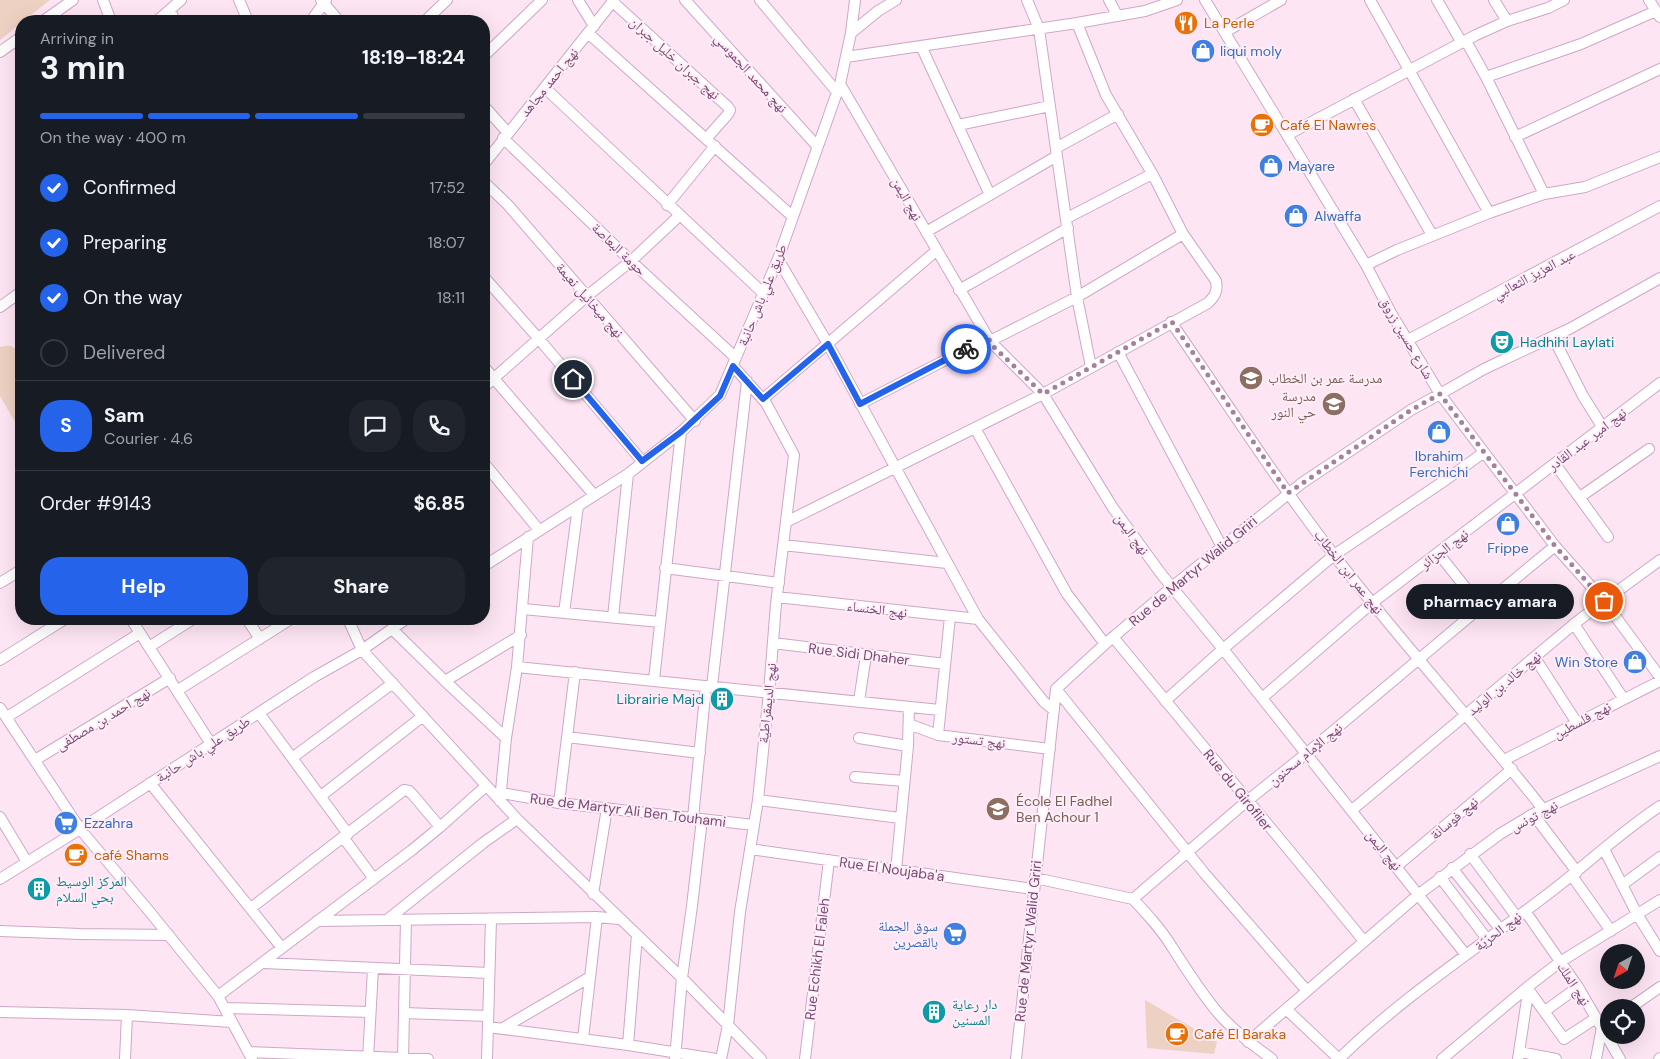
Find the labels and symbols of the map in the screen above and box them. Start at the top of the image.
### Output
restaurant icon: La Perle [1173,10,1199,36]
street label: نهج جبران خليل جبران [625,13,724,104]
place label: La Perle [1204,14,1255,32]
street label: نهج محمد الجموسي [709,29,792,118]
shop icon: liqui moly [1190,38,1216,64]
place label: liqui moly [1220,42,1282,60]
street label: نهج احمد مجاهد [516,44,583,121]
cafe icon: Café El Nawres [1249,112,1275,138]
place label: Café El Nawres [1280,116,1376,134]
shop icon: Mayare [1258,153,1284,179]
place label: Mayare [1288,157,1335,175]
street label: نهج اليمن [887,174,926,225]
shop icon: Alwaffa [1283,203,1309,229]
place label: Alwaffa [1314,207,1361,225]
street label: حومة البعاصة [588,219,650,279]
street label: طريق علي باش حانبة [733,241,793,350]
street label: عبد العزيز الثعالبي [1490,245,1580,306]
street label: نهج ميخائيل نعيمة [552,259,628,342]
street label: شارع حسين زروق [1375,294,1438,383]
courier [941,324,991,374]
theatre icon: Hadhihi Laylati [1489,329,1515,355]
place label: Hadhihi Laylati [1520,333,1614,351]
pin [552,358,594,400]
school or university icon: مدرسة عمر بن الخطاب [1238,365,1264,391]
place label: مدرسة عمر بن الخطاب [1268,369,1382,387]
place label: مدرسة حي النور [1270,387,1316,424]
school or university icon: مدرسة حي النور [1321,391,1347,417]
street label: نهج امير عبد القادر [1543,403,1631,476]
shop icon: Ibrahim Ferchichi [1426,419,1452,445]
place label: Ibrahim Ferchichi [1410,447,1468,481]
street label: نهج اليمن [1110,509,1153,559]
shop icon: Frippe [1495,511,1521,537]
street label: Rue de Martyr Walid Griri [1125,512,1261,630]
street label: نهج الجزائر [1415,525,1473,575]
street label: نهج عمر ابن الخطاب [1310,526,1388,619]
place label: Frippe [1487,539,1529,557]
pin [1583,580,1625,622]
callout: pharmacy amara [1406,584,1574,618]
street label: نهج الخنساء [846,596,908,623]
street label: Rue Sidi Dhaher [807,639,911,669]
street label: نهج خالد بن الوليد [1463,647,1545,720]
shop icon: Win Store [1622,649,1648,675]
place label: Win Store [1555,653,1618,671]
street label: نهج الديمقراطية [754,662,781,744]
street label: نهج احمد بن مصطفى [52,684,154,755]
building icon: Librairie Majd [709,686,735,712]
place label: Librairie Majd [617,690,704,708]
street label: نهج فلسطين [1550,697,1615,744]
street label: طريق علي باش حانبة [153,712,255,788]
street label: نهج الإمام سحنون [1264,718,1347,790]
street label: نهج تستور [950,728,1007,753]
street label: Rue du Giroflier [1200,745,1276,835]
street label: Rue de Martyr Ali Ben Touhami [529,789,727,831]
place label: École El Fadhel Ben Achour 1 [1016,792,1112,826]
street label: نهج فوسانة [1426,793,1483,844]
school or university icon: École El Fadhel Ben Achour 1 [985,796,1011,822]
street label: نهج تونس [1507,796,1562,837]
supermarket icon: Ezzahra [53,810,79,836]
place label: Ezzahra [84,814,133,832]
street label: نهج اليمن [1361,826,1406,875]
cafe icon: café Shams [63,842,89,868]
place label: café Shams [94,846,169,864]
street label: Rue El Noujaba'a [838,853,946,885]
street label: Rue de Martyr Walid Griri [1011,859,1045,1023]
place label: المركز الوسيط بحي السلام [56,872,127,909]
building icon: المركز الوسيط بحي السلام [26,876,52,902]
street label: Rue Echikh El Faleh [801,897,833,1021]
street label: نهج الحرّيّة [1471,907,1526,955]
place label: سوق الجملة بالقصرين [878,917,938,951]
supermarket icon: سوق الجملة بالقصرين [942,921,968,947]
north arrow [1600,944,1645,989]
street label: نهج الملك [1553,959,1595,1010]
place label: دار رعاية المسنين [952,995,998,1029]
building icon: دار رعاية المسنين [921,999,947,1025]
cafe icon: Café El Baraka [1164,1021,1190,1047]
place label: Café El Baraka [1194,1025,1286,1043]

